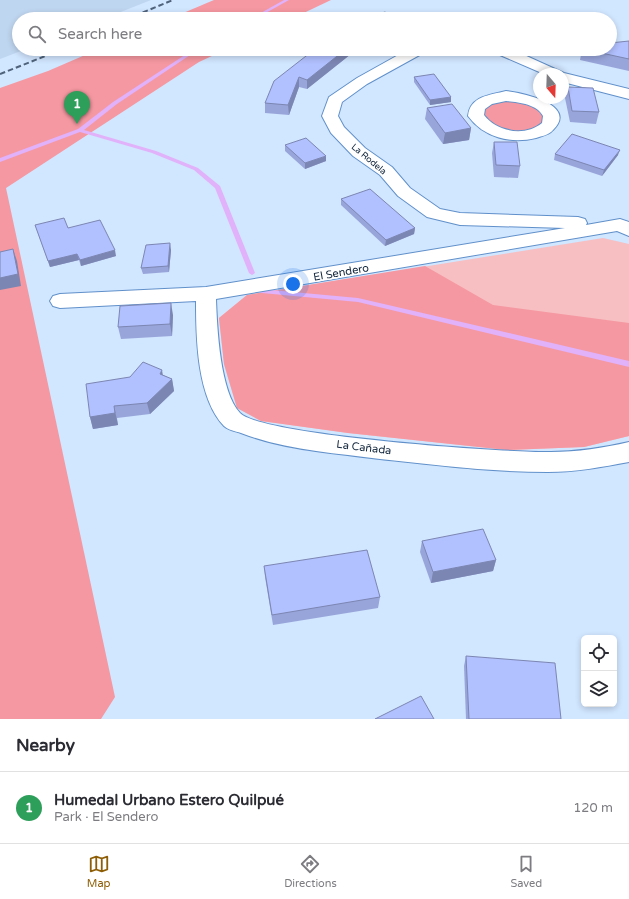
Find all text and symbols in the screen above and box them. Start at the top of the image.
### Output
search box [12,12,617,56]
icon: search [26,23,48,45]
text: Search here [58,25,142,43]
north arrow [533,68,569,104]
pin: 1 [64,91,90,124]
street label: La Rodela [349,141,389,177]
street label: El Sendero [312,261,370,284]
your location [283,274,303,294]
street label: La Cañada [336,438,392,457]
map controls [581,635,617,707]
button: locate [581,635,617,671]
button: layers [581,671,617,707]
text: Nearby [16,735,75,756]
text: Humedal Urbano Estero Quilpué [54,791,284,809]
text: 1 [25,800,33,816]
text: 120 m [573,800,613,816]
text: Park · El Sendero [54,809,158,825]
tab: Map [87,853,111,890]
tab: Directions [284,853,337,890]
tab: Saved [510,853,542,890]

